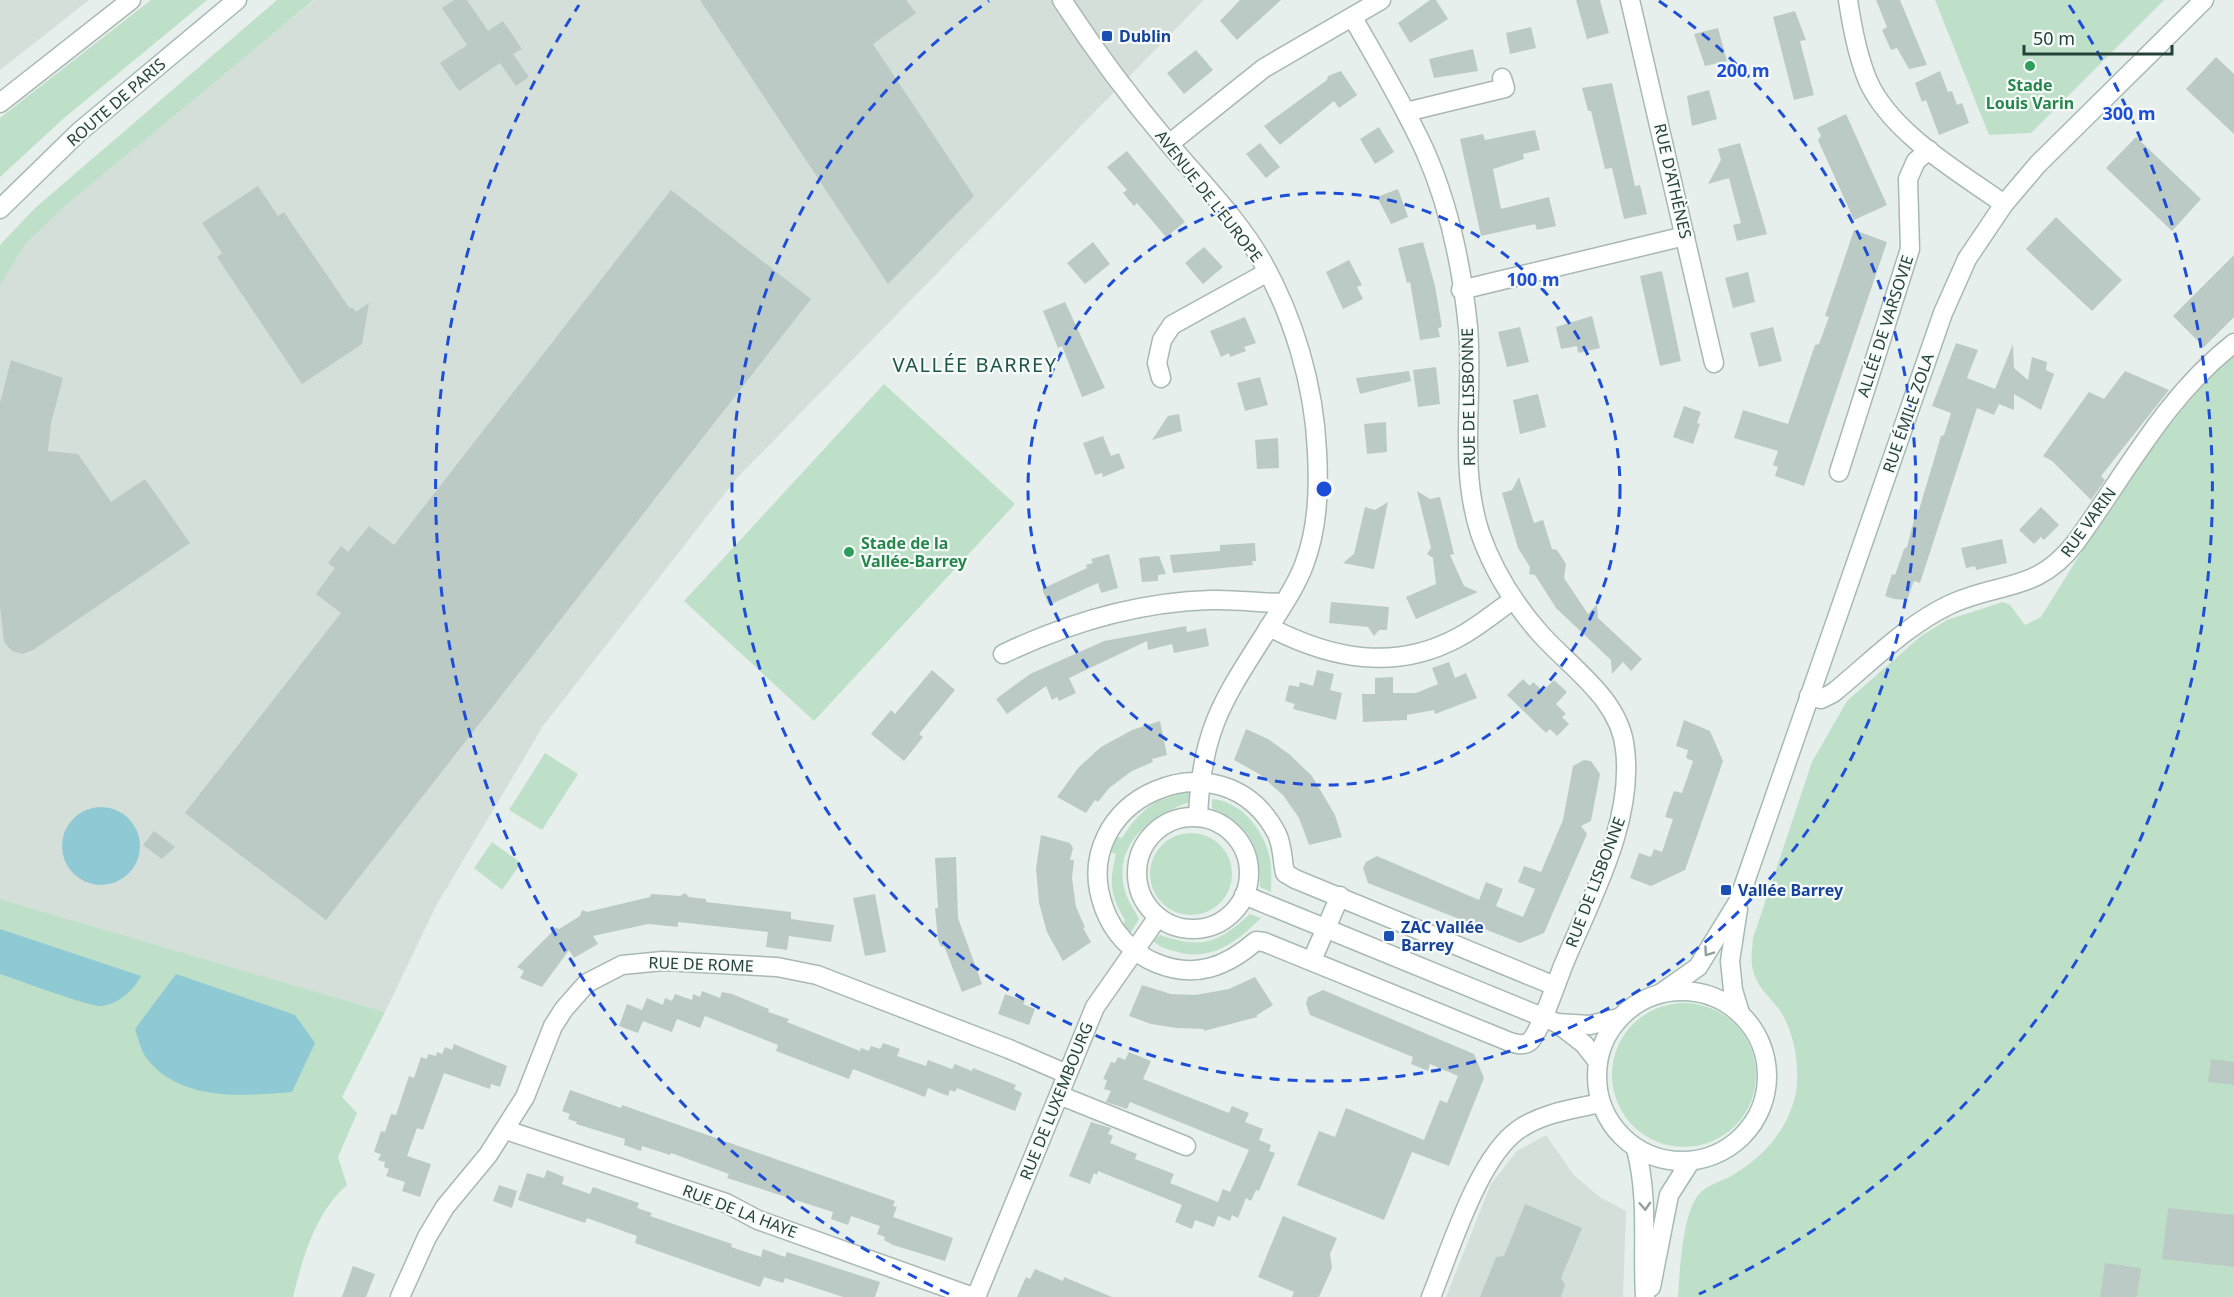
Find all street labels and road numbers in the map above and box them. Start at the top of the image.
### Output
street label: ROUTE DE PARIS [62,53,170,151]
street label: RUE D'ATHÈNES [1649,121,1697,241]
street label: AVENUE DE L'EUROPE [1150,125,1268,267]
street label: ALLÉE DE VARSOVIE [1852,252,1918,400]
street label: RUE DE LISBONNE [1456,328,1480,466]
street label: RUE ÉMILE ZOLA [1877,350,1939,476]
street label: RUE VARIN [2055,483,2121,561]
street label: RUE DE LISBONNE [1560,814,1630,950]
street label: RUE DE ROME [648,951,754,977]
street label: RUE DE LUXEMBOURG [1014,1019,1098,1183]
street label: RUE DE LA HAYE [679,1179,801,1243]

